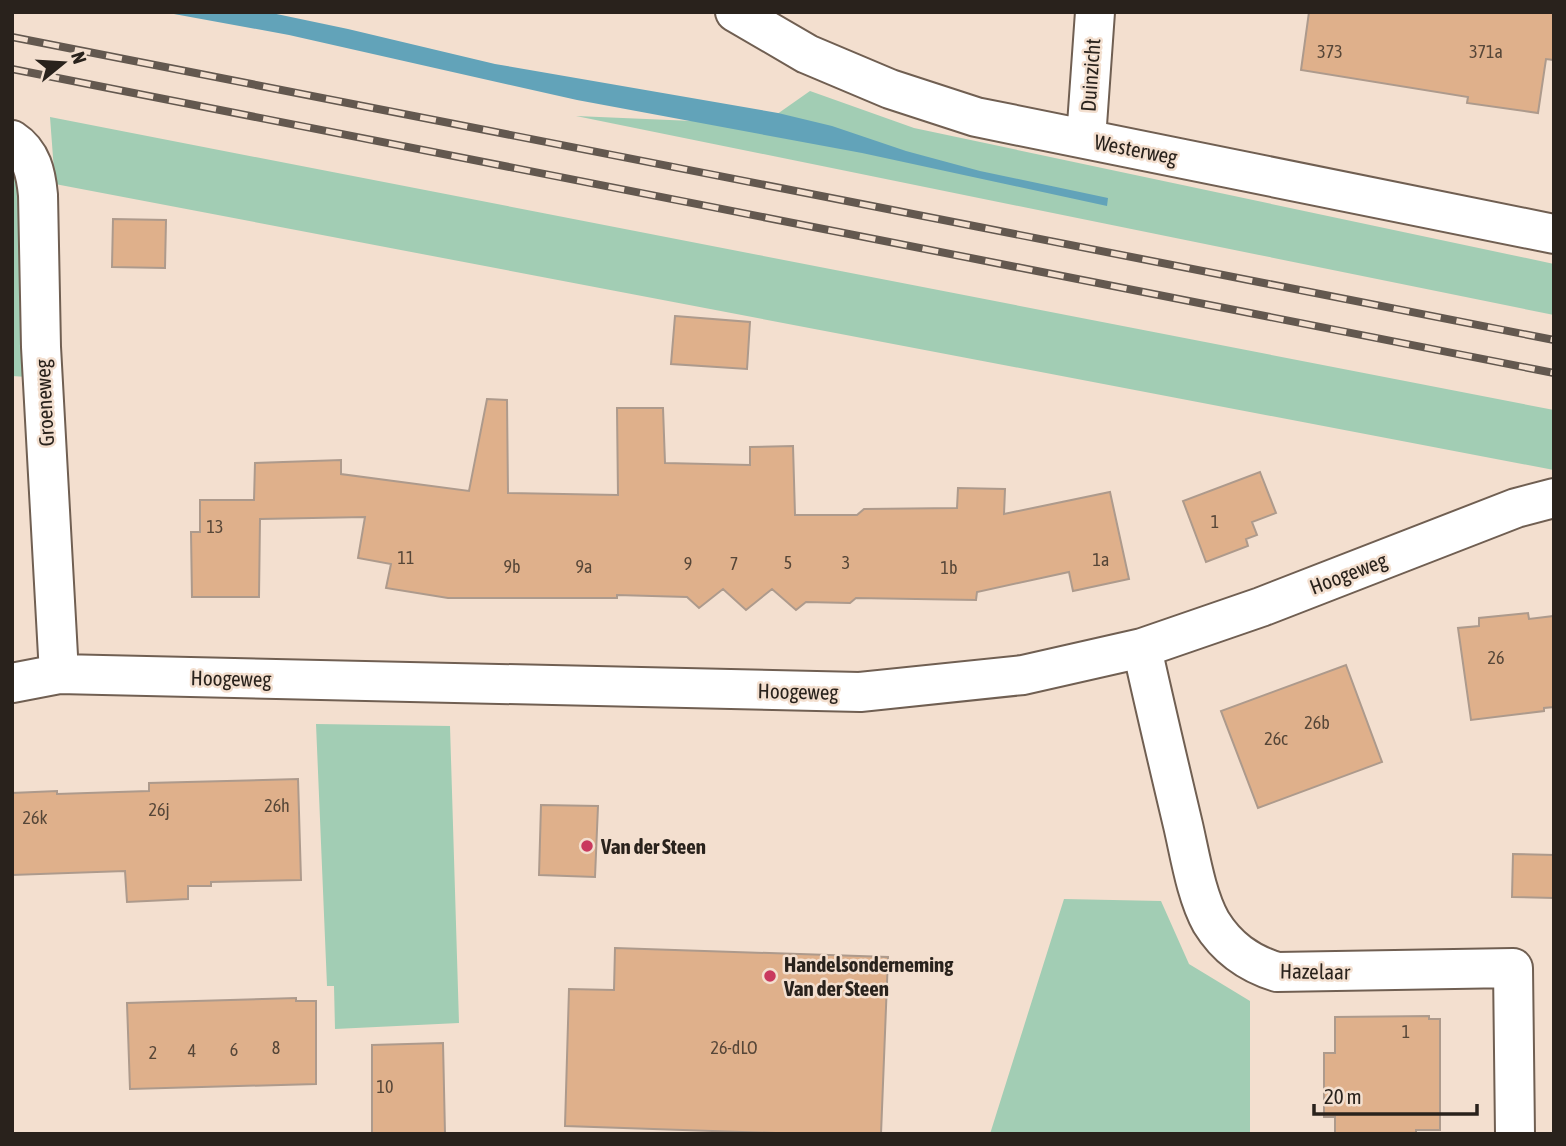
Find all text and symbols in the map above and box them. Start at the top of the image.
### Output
north arrow [28,28,98,98]
street label: Duinzicht [1075,38,1105,112]
house number: 373 [1317,41,1343,62]
house number: 371a [1469,41,1503,62]
text: N [67,49,91,66]
street label: Westerweg [1092,129,1180,169]
street label: Groeneweg [30,359,58,447]
house number: 1 [1211,511,1219,532]
house number: 13 [207,516,223,537]
house number: 11 [398,547,414,568]
street label: Hoogeweg [1306,547,1390,599]
house number: 1a [1093,549,1109,570]
house number: 5 [784,552,792,573]
house number: 3 [842,552,850,573]
house number: 9 [684,553,692,574]
house number: 7 [730,553,738,574]
house number: 9b [504,556,521,577]
house number: 9a [576,556,592,577]
house number: 1b [941,557,958,578]
house number: 26 [1488,647,1504,668]
street label: Hoogeweg [190,665,272,691]
street label: Hoogeweg [757,678,839,704]
house number: 26b [1304,712,1330,733]
house number: 26c [1264,728,1288,749]
house number: 26h [264,795,290,816]
house number: 26j [148,799,170,820]
house number: 26k [23,807,47,828]
place label: Van der Steen [600,834,706,858]
marker: Van der Steen [579,838,595,854]
place label: Handelsonderneming Van der Steen [783,952,954,1000]
street label: Hazelaar [1280,958,1351,984]
marker: Handelsonderneming Van der Steen [762,968,778,984]
house number: 1 [1402,1021,1410,1042]
house number: 8 [272,1037,280,1058]
house number: 26-dLO [710,1037,758,1058]
house number: 6 [230,1039,238,1060]
house number: 4 [188,1040,196,1061]
house number: 2 [149,1042,157,1063]
scale bar [1314,1072,1477,1116]
house number: 10 [377,1076,393,1097]
text: 20 m [1324,1084,1362,1108]

